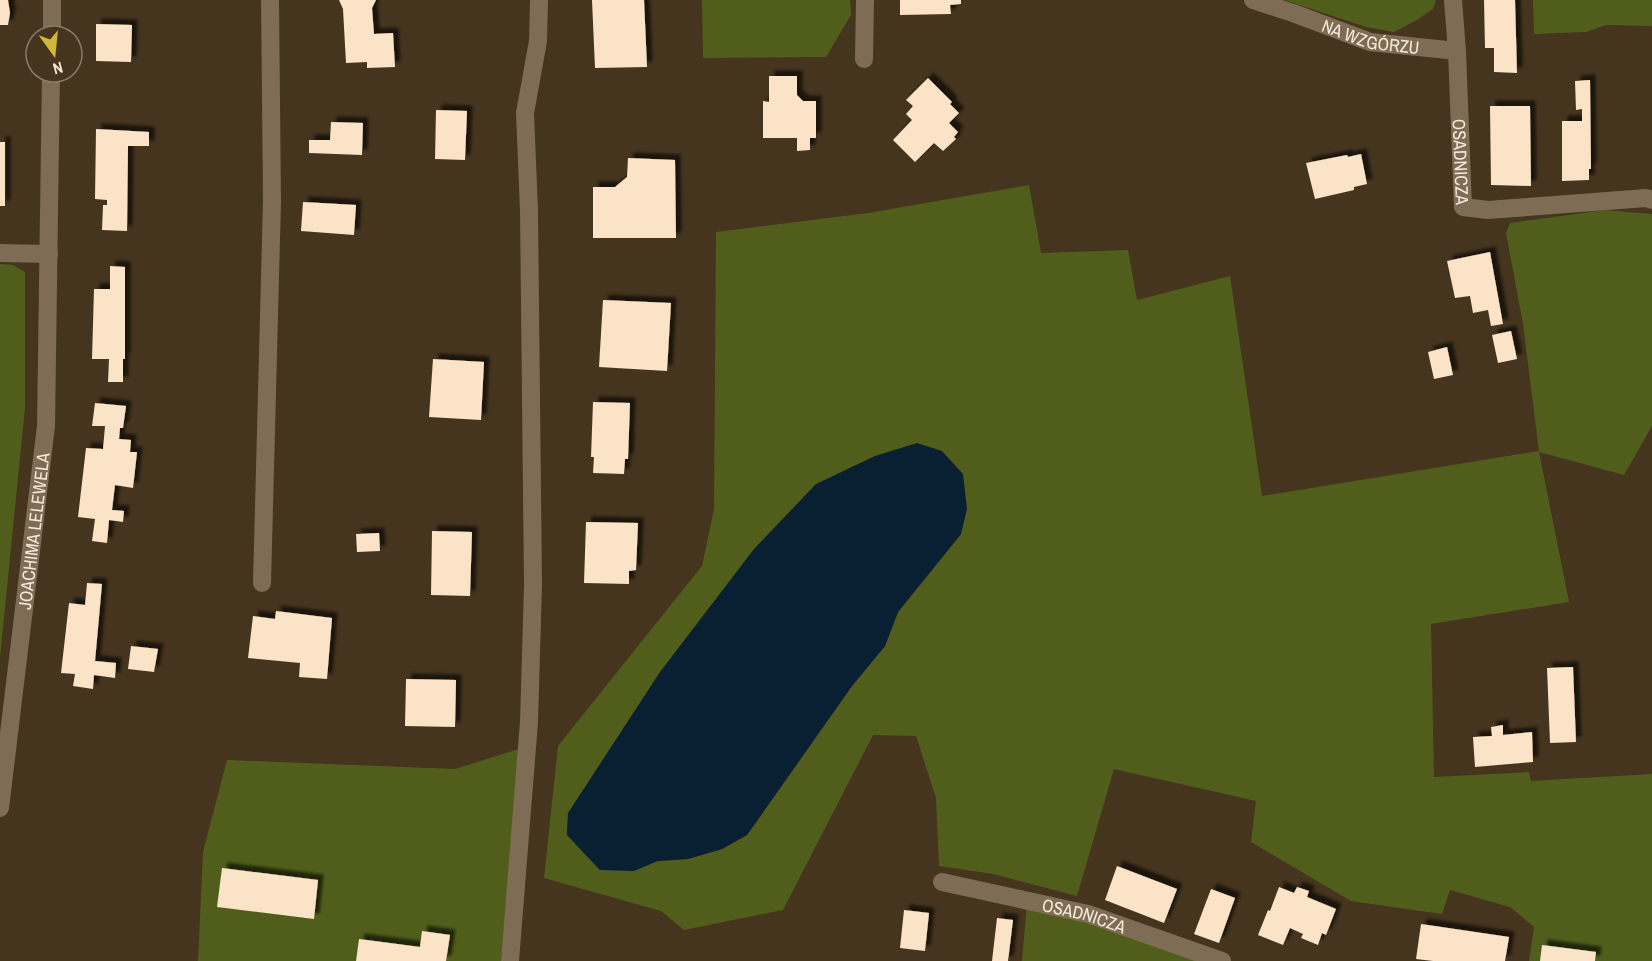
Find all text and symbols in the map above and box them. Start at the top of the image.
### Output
street label: NA WZGÓRZU [1318,13,1421,60]
north arrow [24,24,84,84]
text: N [50,57,65,80]
street label: OSADNICZA [1447,118,1475,205]
street label: JOACHIMA LELEWELA [12,451,55,611]
street label: OSADNICZA [1040,892,1130,939]

